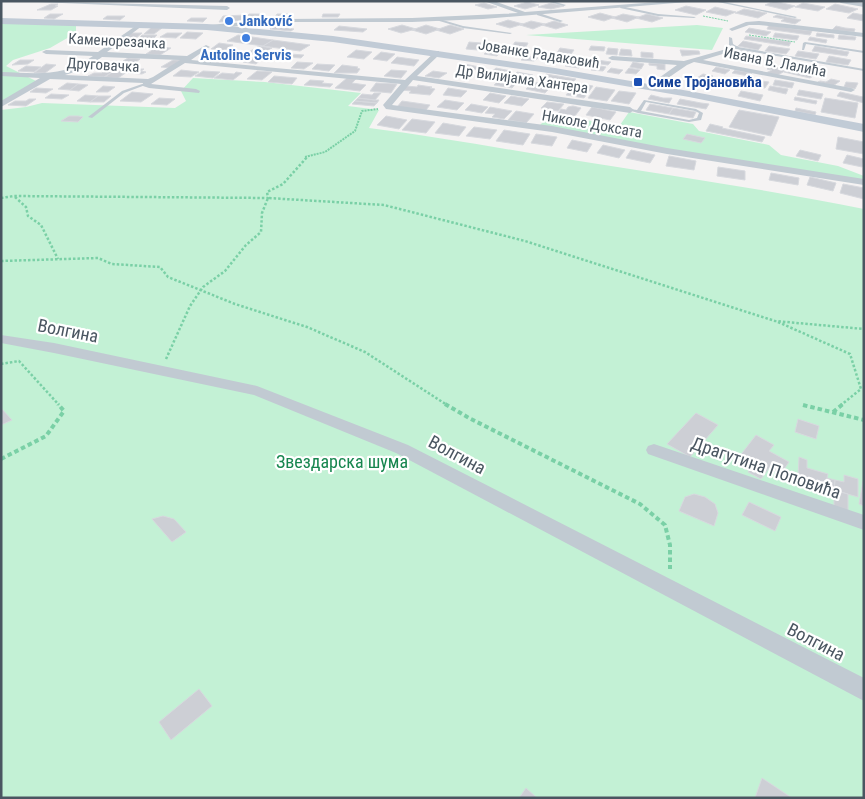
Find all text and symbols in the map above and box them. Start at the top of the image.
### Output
place label: Janković [239,12,293,30]
marker: Janković [223,15,235,27]
street label: Каменорезачка [68,29,166,53]
marker: Autoline Servis [240,32,252,44]
street label: Јованке Радаковић [477,36,601,72]
street label: Ивана В. Лалића [722,43,828,81]
place label: Autoline Servis [200,46,292,64]
street label: Друговачка [66,54,140,76]
street label: Др Вилијама Хантера [455,61,589,97]
place label: Симе Тројановића [648,73,762,91]
marker: Симе Тројановића [632,76,644,88]
street label: Николе Доксата [540,106,644,142]
street label: Волгина [36,314,100,347]
street label: Волгина [425,431,489,478]
street label: Драгутина Поповића [689,432,844,503]
park label: Звездарска шума [276,451,408,472]
street label: Волгина [784,618,848,665]

